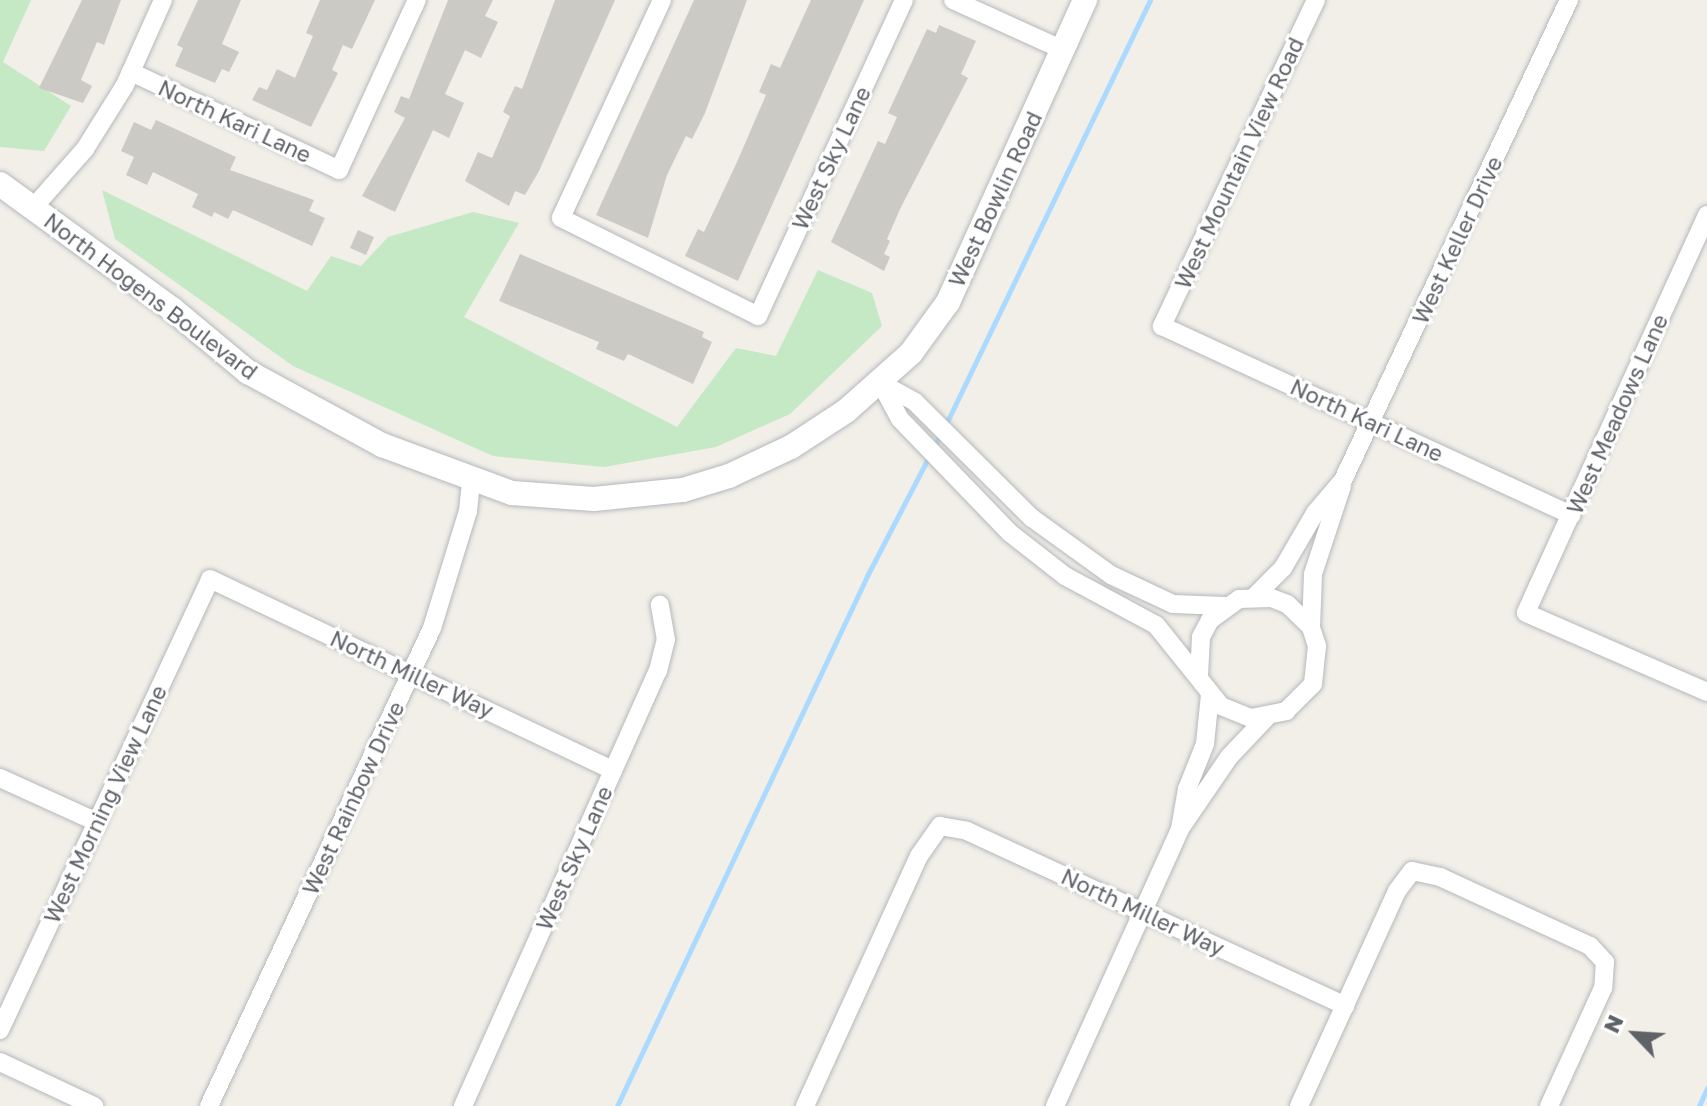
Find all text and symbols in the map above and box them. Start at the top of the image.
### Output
street label: West Mountain View Road [1169,33,1309,293]
street label: North Kari Lane [154,74,316,168]
street label: West Sky Lane [786,82,876,234]
street label: West Bowlin Road [943,107,1047,291]
street label: West Keller Drive [1407,152,1507,328]
street label: North Hogens Boulevard [39,207,263,385]
street label: West Meadows Lane [1561,310,1673,518]
street label: North Kari Lane [1286,373,1448,467]
street label: North Miller Way [326,625,498,723]
street label: West Morning View Lane [38,681,172,927]
street label: West Rainbow Drive [297,697,409,899]
street label: West Sky Lane [530,782,618,934]
street label: North Miller Way [1057,863,1229,961]
north arrow [1595,994,1675,1074]
text: N [1597,1010,1629,1037]

